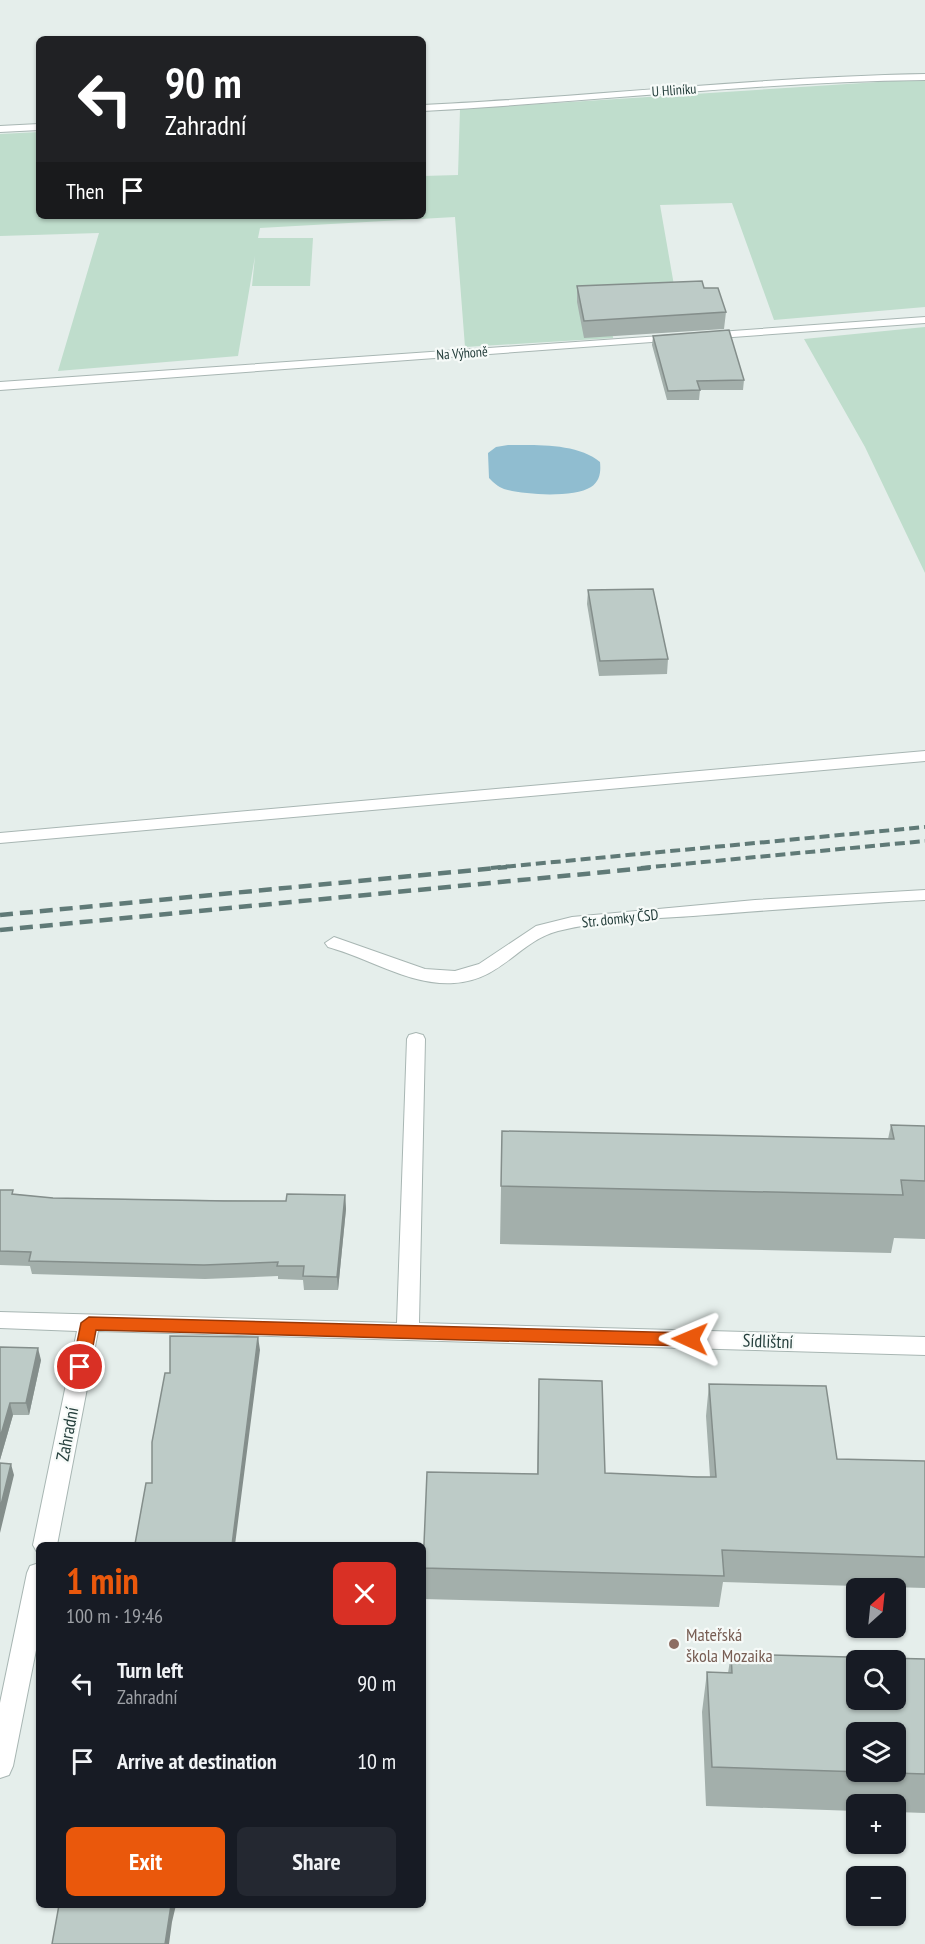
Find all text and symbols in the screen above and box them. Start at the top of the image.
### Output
text: 90 m [165,55,242,110]
icon: left [66,60,144,138]
street label: U Hliníku [651,79,697,101]
text: Zahradní [165,108,247,142]
icon: arrive [116,174,149,207]
text: Then [66,177,104,205]
street label: Na Výhoně [436,342,488,364]
street label: Str. domky ČSD [581,905,659,931]
position arrow [658,1307,722,1371]
street label: Sídlištní [742,1329,794,1353]
pin [54,1341,105,1392]
icon: arrive [63,1350,96,1383]
street label: Zahradní [51,1405,84,1463]
text: 1 min [66,1557,139,1604]
button: close [333,1562,396,1625]
north arrow [846,1578,906,1638]
map controls [846,1578,906,1926]
text: 100 m · 19:46 [66,1603,163,1629]
place label: Mateřská škola Mozaika [686,1623,773,1667]
marker: Mateřská škola Mozaika [667,1637,681,1651]
button: search [846,1650,906,1710]
text: Turn left [117,1656,183,1684]
icon: left [66,1667,99,1700]
text: 90 m [357,1669,396,1697]
text: Zahradní [117,1684,178,1710]
button: layers [846,1722,906,1782]
icon: arrive [66,1745,99,1778]
text: Arrive at destination [117,1747,277,1775]
text: 10 m [357,1747,396,1775]
button: + [846,1794,906,1854]
button: Exit [66,1827,225,1896]
button: Share [237,1827,396,1896]
button: − [846,1866,906,1926]

